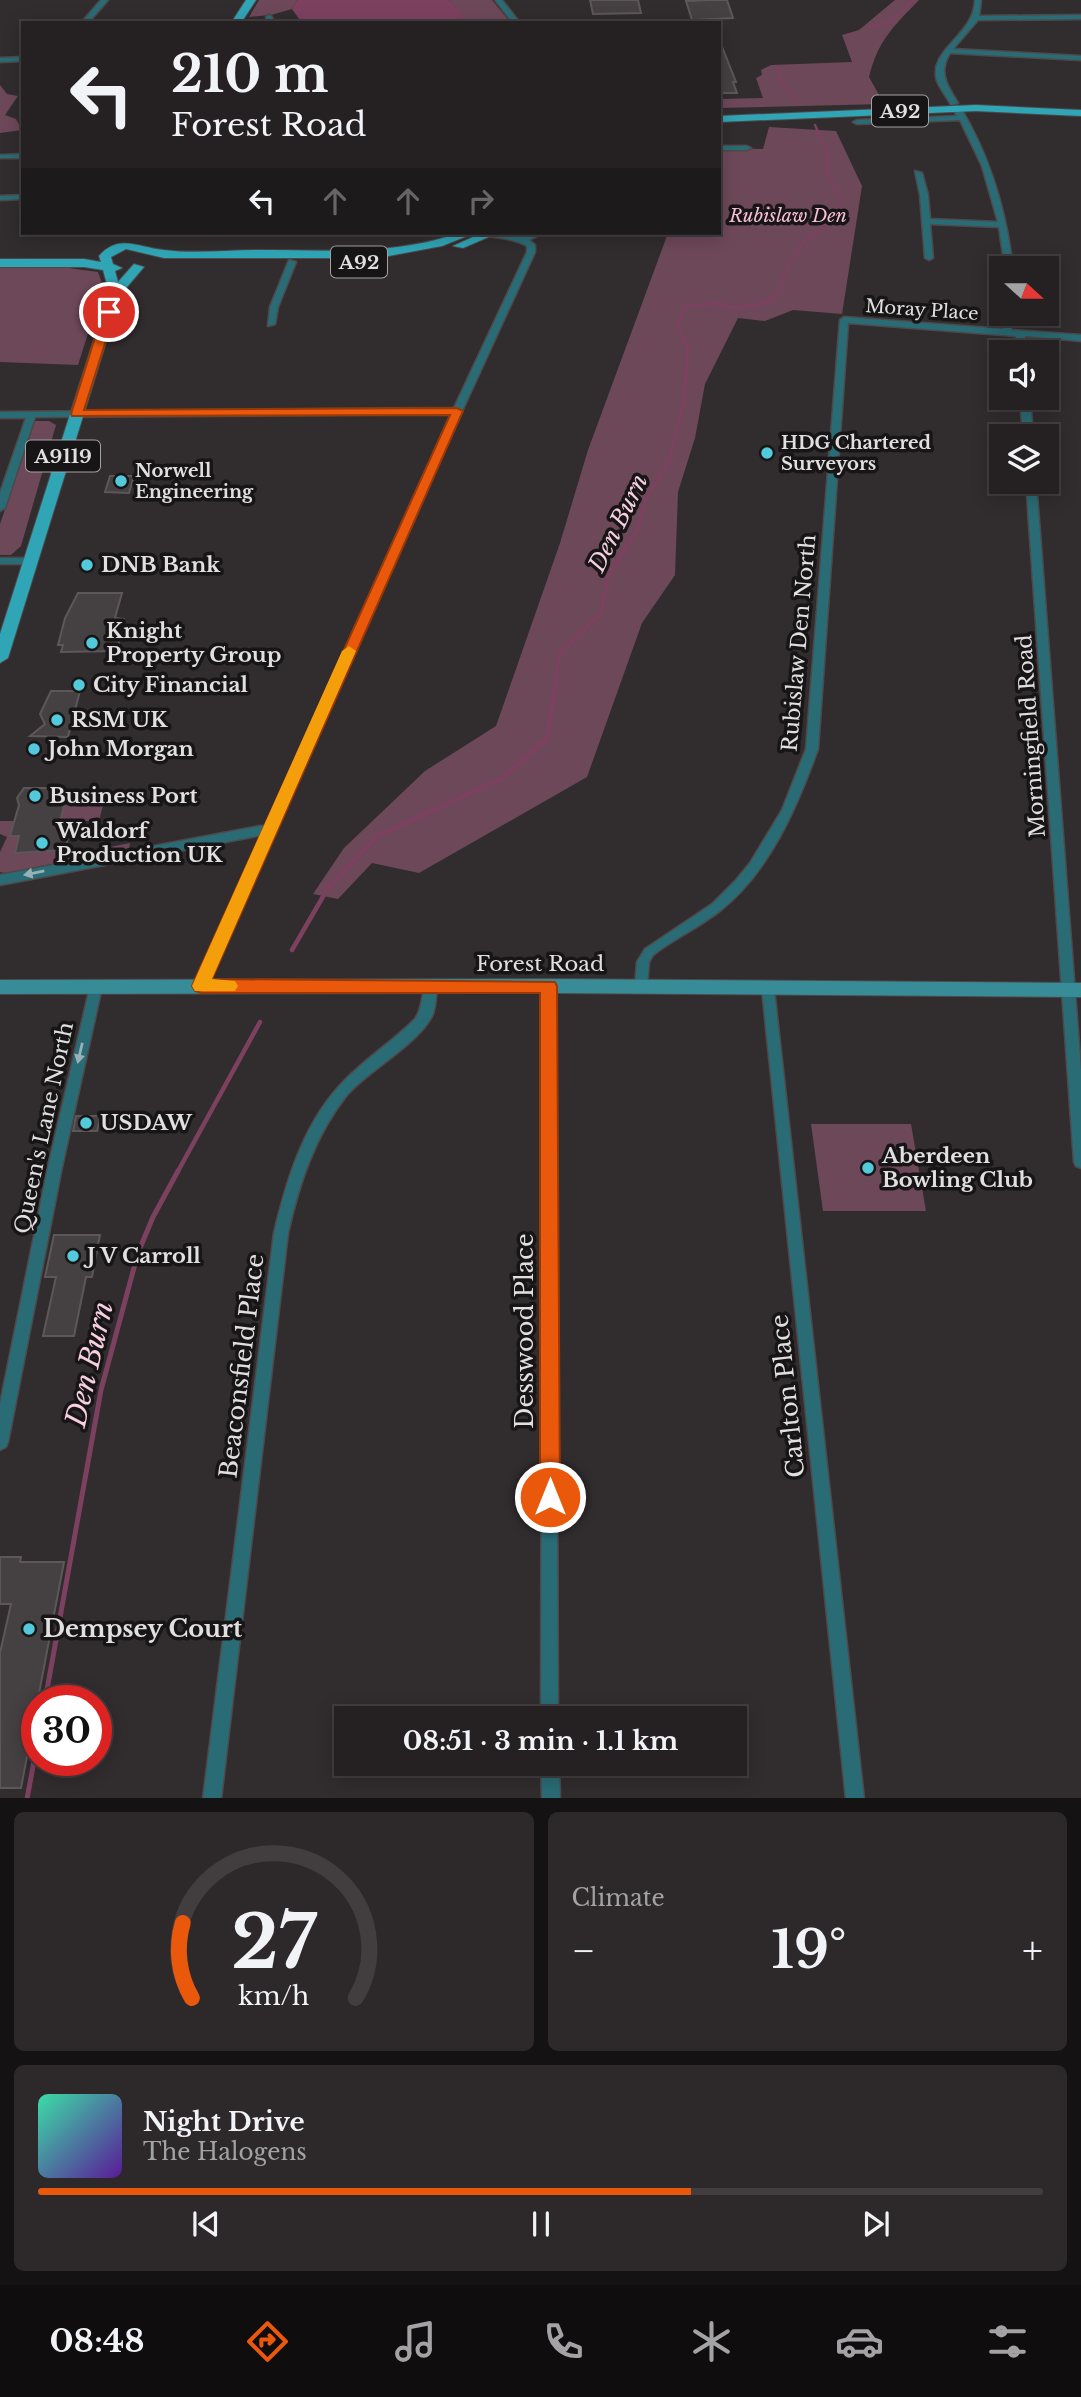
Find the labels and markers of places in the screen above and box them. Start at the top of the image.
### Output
pin [79,282,139,342]
place label: HDG Chartered Surveyors [781,432,932,475]
marker: HDG Chartered Surveyors [759,445,775,461]
place label: Norwell Engineering [135,460,254,503]
marker: Norwell Engineering [113,473,129,489]
place label: DNB Bank [101,552,221,578]
marker: DNB Bank [79,557,95,573]
place label: Knight Property Group [106,618,281,668]
marker: Knight Property Group [84,635,100,651]
place label: City Financial [93,672,249,698]
marker: City Financial [71,677,87,693]
place label: RSM UK [71,707,168,733]
marker: RSM UK [49,712,65,728]
place label: John Morgan [44,736,194,762]
marker: John Morgan [26,741,42,757]
place label: Business Port [49,783,197,809]
marker: Business Port [27,788,43,804]
place label: Waldorf Production UK [55,818,223,868]
marker: Waldorf Production UK [34,835,50,851]
place label: USDAW [100,1110,193,1136]
marker: USDAW [78,1115,94,1131]
place label: Aberdeen Bowling Club [881,1143,1033,1193]
marker: Aberdeen Bowling Club [860,1160,876,1176]
place label: J V Carroll [83,1243,201,1269]
marker: J V Carroll [65,1248,81,1264]
place label: Dempsey Court [43,1614,243,1643]
marker: Dempsey Court [21,1621,37,1637]

